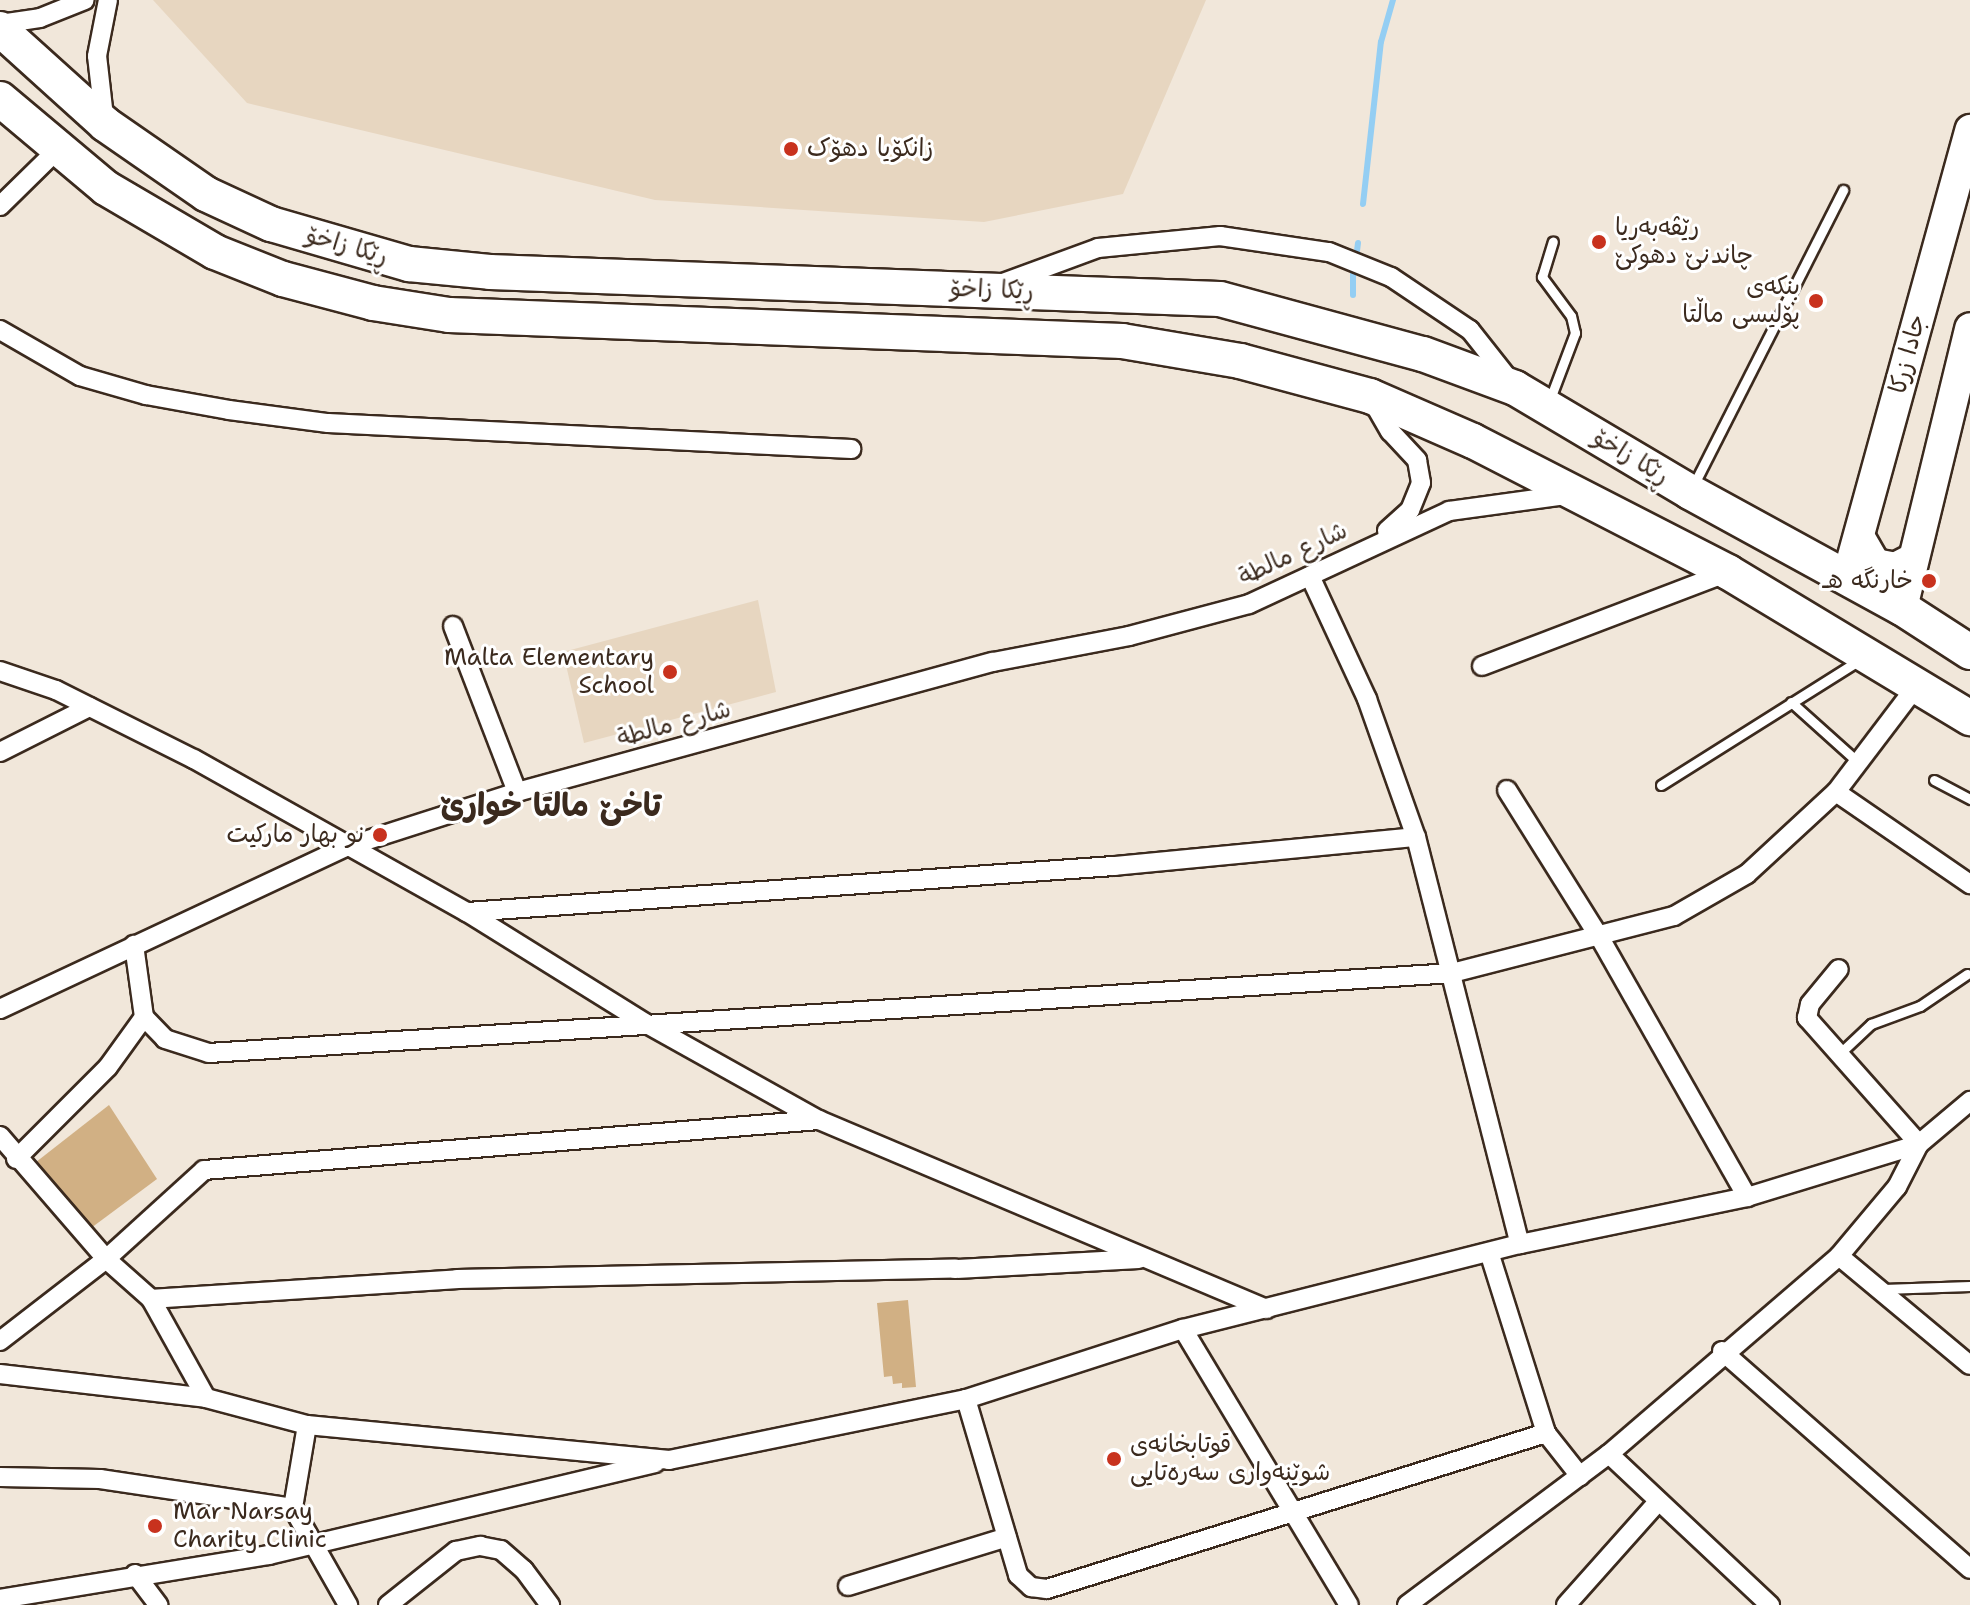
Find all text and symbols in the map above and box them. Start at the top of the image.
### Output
place label: زانکۆیا دهۆک [807,135,933,163]
marker: زانکۆیا دهۆک [782,140,800,158]
place label: رێڤەبەریا چاندنێ دهوکێ [1615,214,1753,270]
street label: ڕێکا زاخۆ [303,221,391,271]
marker: رێڤەبەریا چاندنێ دهوکێ [1590,233,1608,251]
place label: بنکەی پۆلیسی ماڵتا [1682,273,1800,329]
street label: ڕێکا زاخۆ [950,274,1034,306]
marker: بنکەی پۆلیسی ماڵتا [1807,292,1825,310]
street label: جادا زرکا [1884,311,1932,397]
street label: ڕێکا زاخۆ [1588,423,1674,491]
street label: شارع مالطة [1234,516,1352,592]
place label: خارنگه هـ [1822,567,1913,595]
marker: خارنگه هـ [1920,572,1938,590]
place label: Malta Elementary School [444,644,654,700]
marker: Malta Elementary School [661,663,679,681]
street label: شارع مالطة [614,695,734,753]
district label: تاخێ مالتا خوارێ [441,786,661,824]
place label: نو بهار ماركيت [227,821,364,849]
marker: نو بهار ماركيت [371,826,389,844]
place label: قوتابخانەی شوێنەواری سەرەتایی [1130,1431,1330,1487]
marker: قوتابخانەی شوێنەواری سەرەتایی [1105,1450,1123,1468]
place label: Mar Narsay Charity Clinic [173,1498,327,1554]
marker: Mar Narsay Charity Clinic [144,1515,166,1537]

